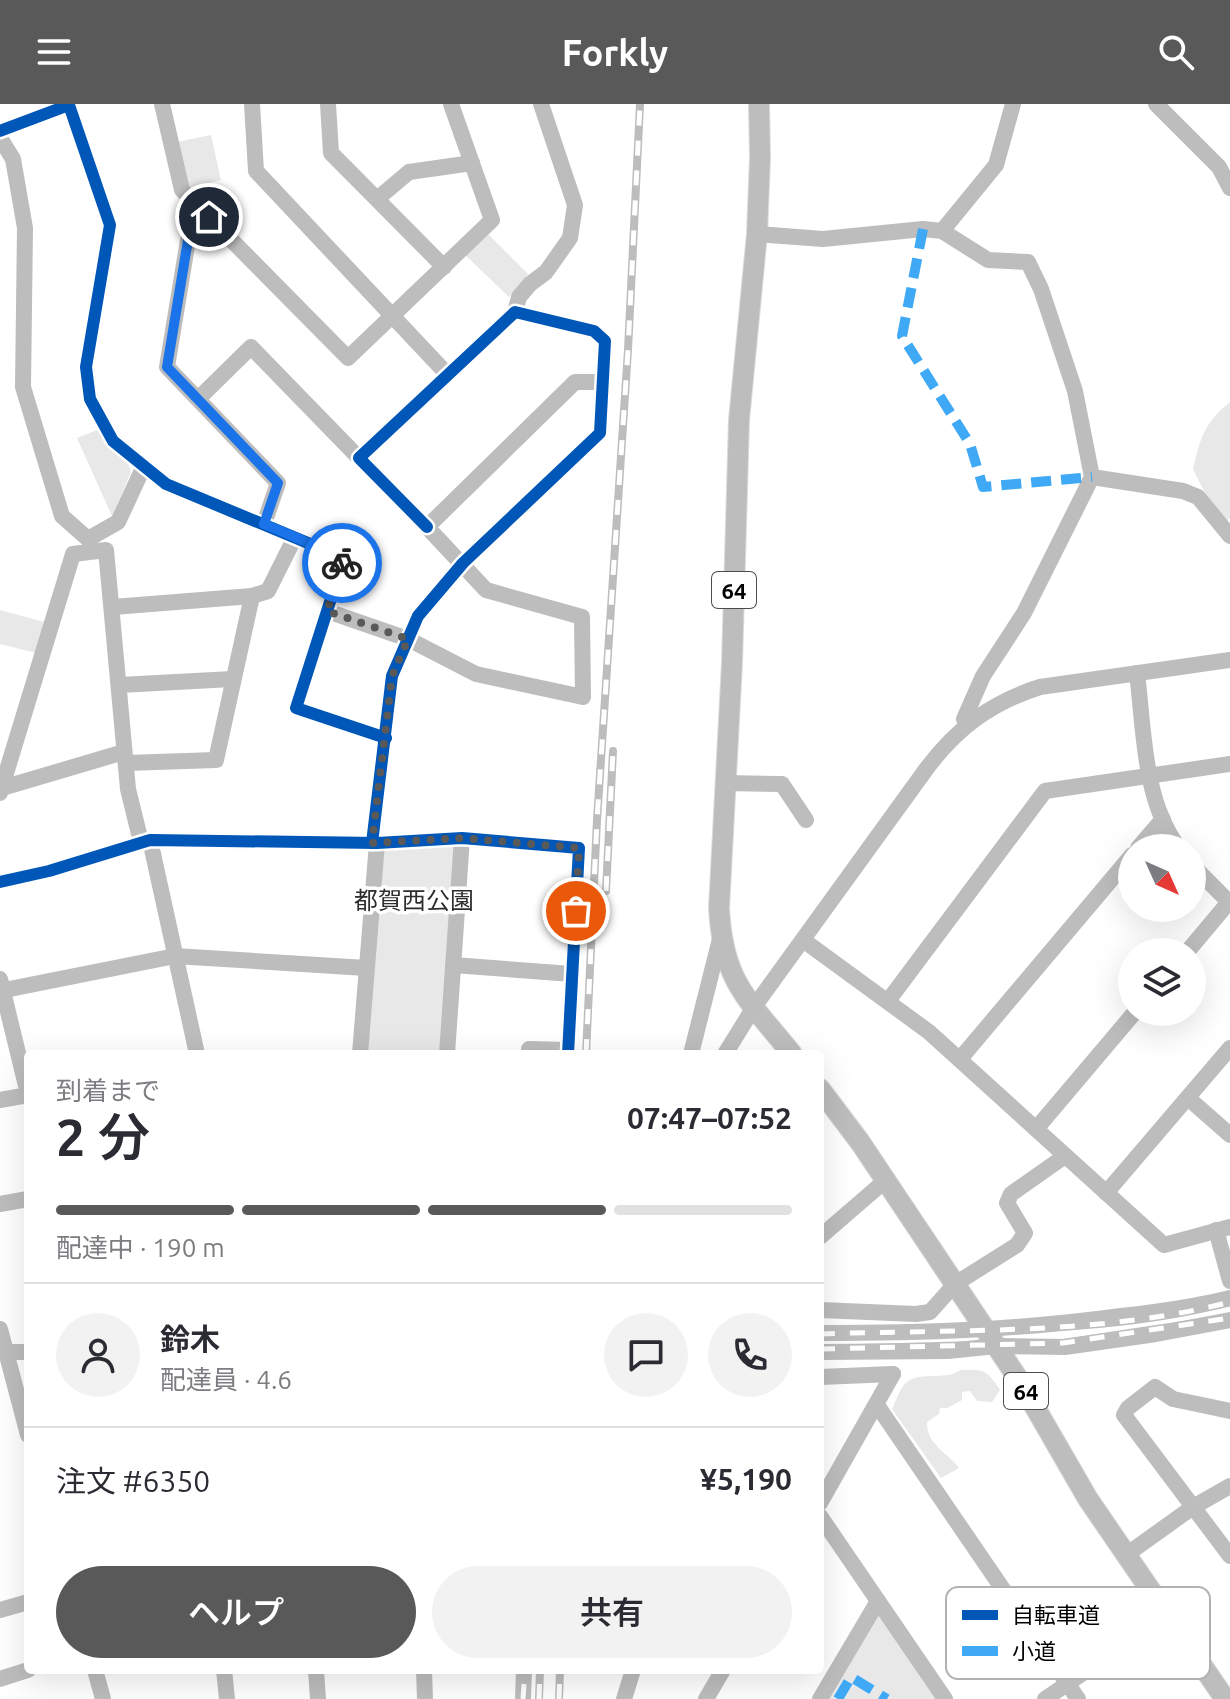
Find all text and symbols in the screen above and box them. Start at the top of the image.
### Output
icon: menu [32,30,76,74]
icon: search [1154,30,1198,74]
text: Forkly [562,32,668,73]
pin [175,183,243,251]
icon: home [187,195,231,239]
courier [302,523,382,603]
icon: bike [320,541,364,585]
road number: 64 [712,572,756,608]
north arrow [1118,834,1206,922]
map controls [1118,834,1206,1026]
pin [542,877,610,945]
park label: 都賀西公園 [354,887,474,914]
icon: bag [554,889,598,933]
button: layers [1118,938,1206,1026]
text: 到着まで [56,1076,160,1105]
text: 07:47–07:52 [627,1101,792,1135]
text: 2 分 [56,1108,150,1166]
text: 配達中 · 190 m [56,1233,225,1262]
button: person [56,1313,140,1397]
button: chat [604,1313,688,1397]
button: phone [708,1313,792,1397]
text: 鈴木 [160,1322,220,1356]
text: 配達員 · 4.6 [160,1365,292,1394]
road number: 64 [1004,1373,1048,1409]
text: ¥5,190 [700,1462,792,1496]
text: 注文 #6350 [56,1464,210,1498]
button: ヘルプ [56,1566,416,1658]
button: 共有 [432,1566,792,1658]
legend [946,1587,1210,1679]
text: 自転車道 [1012,1602,1100,1627]
text: 小道 [1012,1638,1056,1663]

